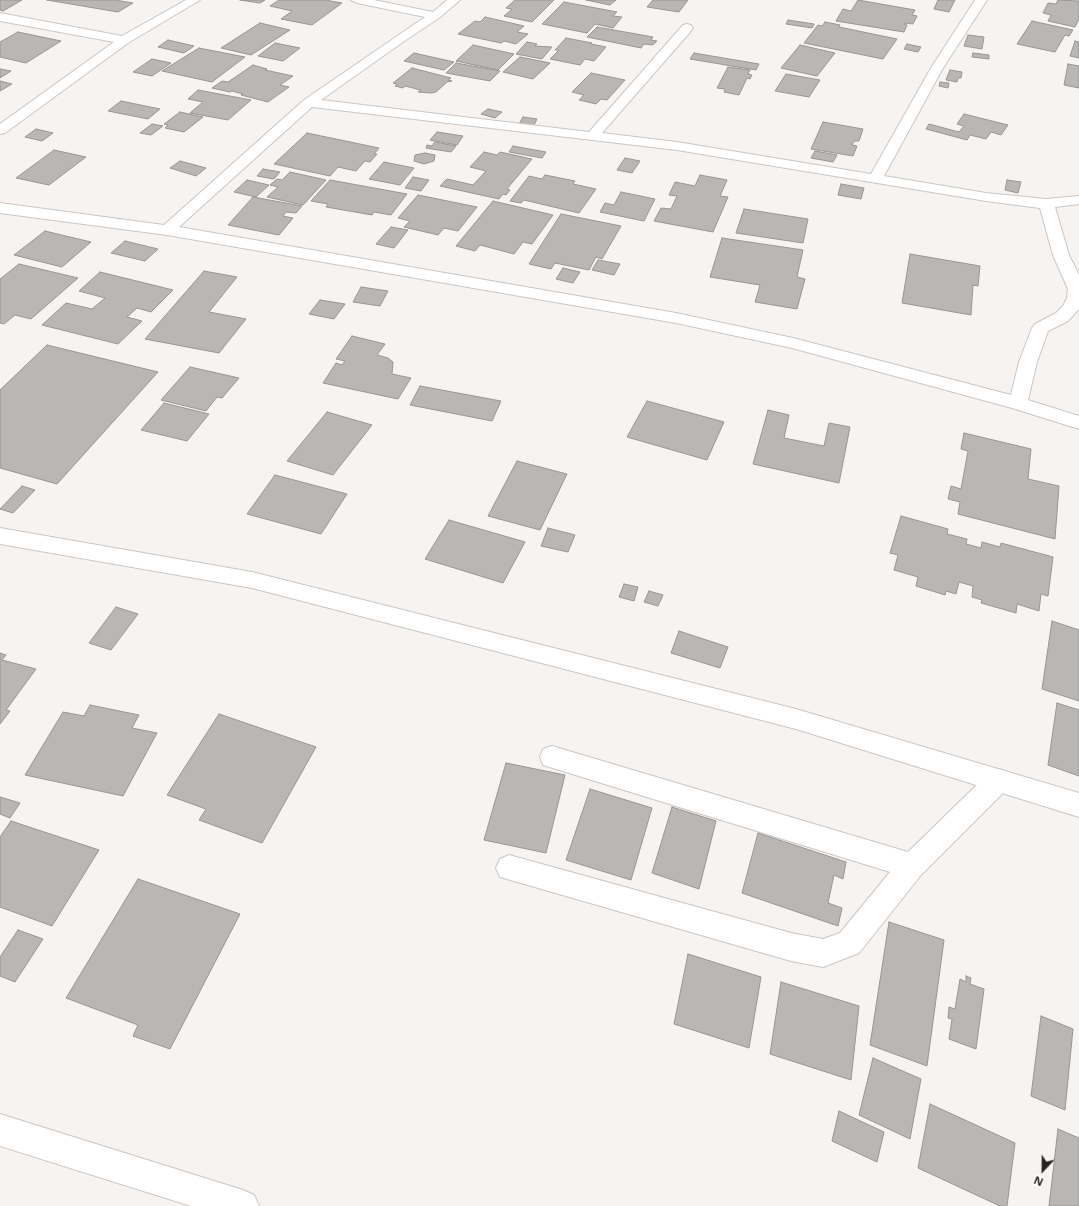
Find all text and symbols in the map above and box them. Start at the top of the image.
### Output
north arrow [1023,1150,1063,1190]
text: N [1031,1173,1045,1190]

